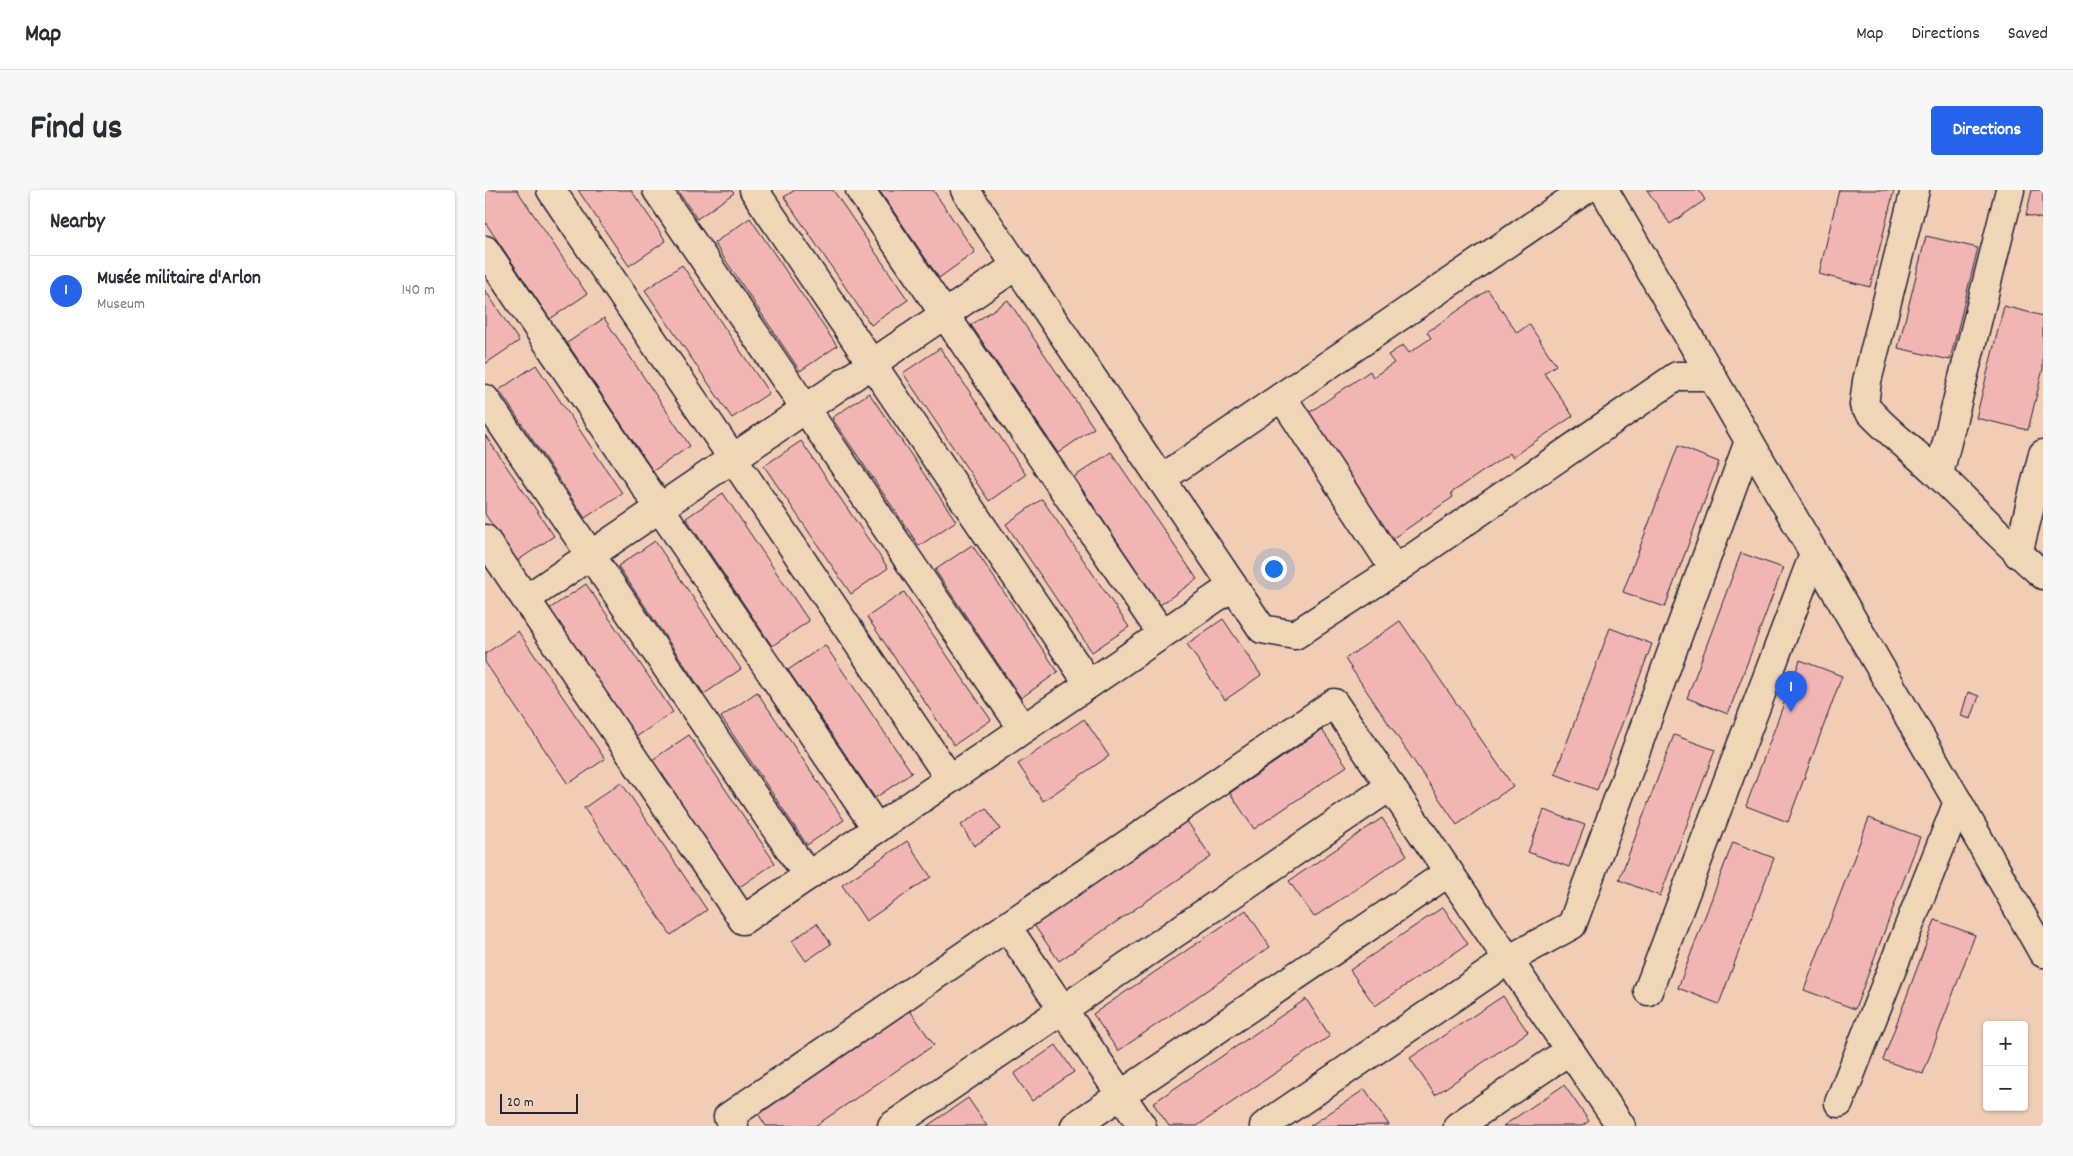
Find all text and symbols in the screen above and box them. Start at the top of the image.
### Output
text: Map [25,18,61,52]
text: Map [1856,22,1883,47]
text: Directions [1911,22,1980,47]
text: Saved [2008,22,2048,47]
text: Find us [30,105,122,155]
button: Directions [1931,106,2043,155]
text: Nearby [50,208,105,238]
text: Musée militaire d'Arlon [97,266,261,293]
text: 1 [64,279,68,302]
text: 140 m [401,279,435,302]
text: Museum [97,293,145,316]
your location [1261,556,1287,582]
pin: 1 [1775,671,1807,712]
map controls [1983,1021,2028,1111]
button: + [1983,1021,2028,1066]
button: − [1983,1066,2028,1111]
scale bar [500,1091,577,1114]
text: 20 m [507,1093,534,1113]

